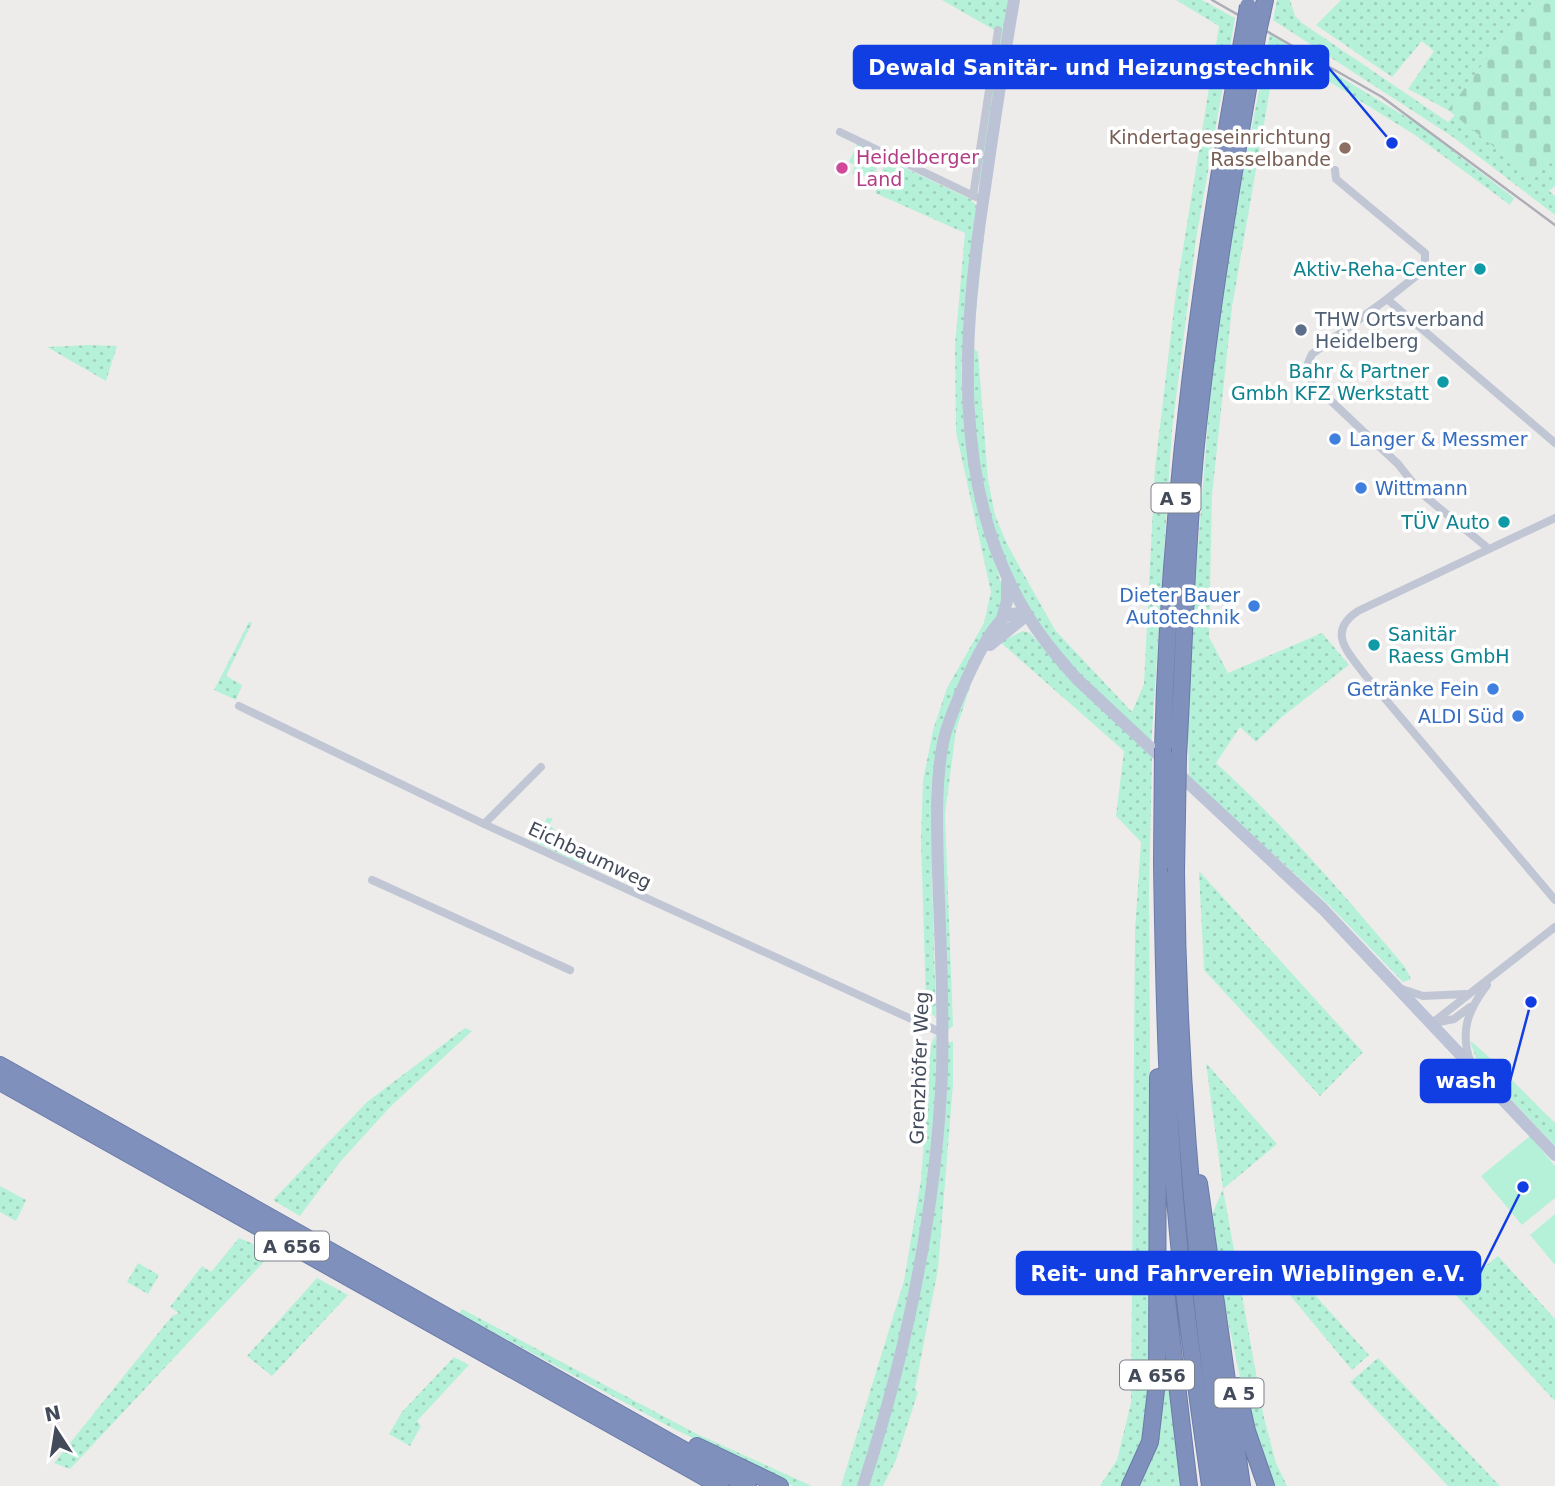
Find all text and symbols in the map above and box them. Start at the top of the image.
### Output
callout: Dewald Sanitär- und Heizungstechnik [854,46,1328,88]
text: Dewald Sanitär- und Heizungstechnik [868,56,1315,80]
place label: Kindertageseinrichtung Rasselbande [1109,126,1331,170]
marker: Kindertageseinrichtung Rasselbande [1337,140,1353,156]
place label: Heidelberger Land [856,146,979,190]
marker: Heidelberger Land [834,160,850,176]
place label: Aktiv-Reha-Center [1293,258,1466,280]
marker: Aktiv-Reha-Center [1472,261,1488,277]
place label: THW Ortsverband Heidelberg [1314,308,1484,352]
marker: THW Ortsverband Heidelberg [1293,322,1309,338]
place label: Bahr & Partner Gmbh KFZ Werkstatt [1231,360,1429,404]
marker: Bahr & Partner Gmbh KFZ Werkstatt [1435,374,1451,390]
place label: Langer & Messmer [1349,428,1528,450]
marker: Langer & Messmer [1327,431,1343,447]
place label: Wittmann [1375,477,1468,499]
marker: Wittmann [1353,480,1369,496]
road number: A 5 [1152,484,1200,512]
place label: TÜV Auto [1400,511,1490,533]
marker: TÜV Auto [1496,514,1512,530]
place label: Dieter Bauer Autotechnik [1119,584,1240,628]
marker: Dieter Bauer Autotechnik [1246,598,1262,614]
place label: Sanitär Raess GmbH [1388,623,1510,667]
marker: Sanitär Raess GmbH [1366,637,1382,653]
place label: Getränke Fein [1347,678,1479,700]
marker: Getränke Fein [1485,681,1501,697]
place label: ALDI Süd [1418,705,1504,727]
marker: ALDI Süd [1510,708,1526,724]
street label: Eichbaumweg [525,817,655,893]
street label: Grenzhöfer Weg [905,991,933,1145]
callout: wash [1421,1060,1510,1102]
text: wash [1435,1069,1497,1093]
road number: A 656 [255,1232,329,1260]
callout: Reit- und Fahrverein Wieblingen e.V. [1017,1252,1480,1294]
text: Reit- und Fahrverein Wieblingen e.V. [1031,1262,1465,1286]
road number: A 656 [1120,1360,1194,1390]
road number: A 5 [1214,1378,1264,1408]
north arrow [21,1395,91,1465]
text: N [42,1401,63,1426]

